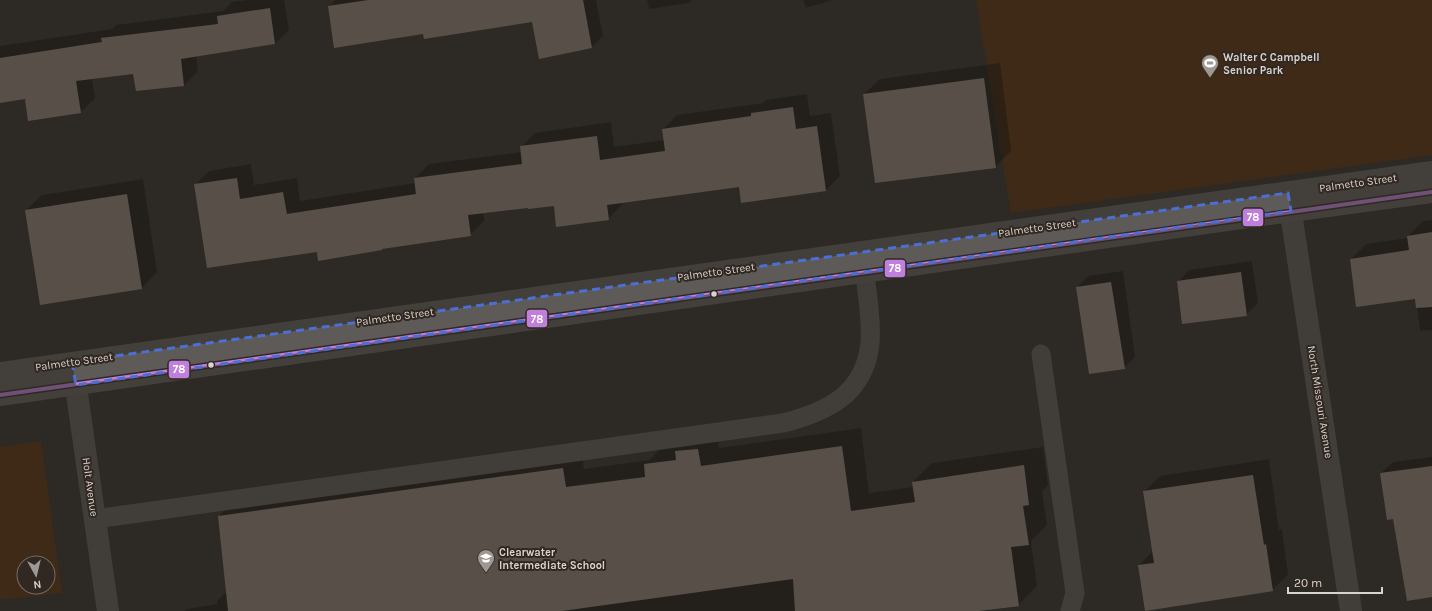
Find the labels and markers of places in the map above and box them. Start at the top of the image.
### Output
place label: Walter C Campbell Senior Park [1223,51,1320,77]
sports icon: Walter C Campbell Senior Park [1200,53,1220,78]
unlabelled marker [709,289,719,299]
unlabelled marker [206,360,216,370]
place label: Clearwater Intermediate School [499,546,605,572]
school or university icon: Clearwater Intermediate School [476,548,496,573]

